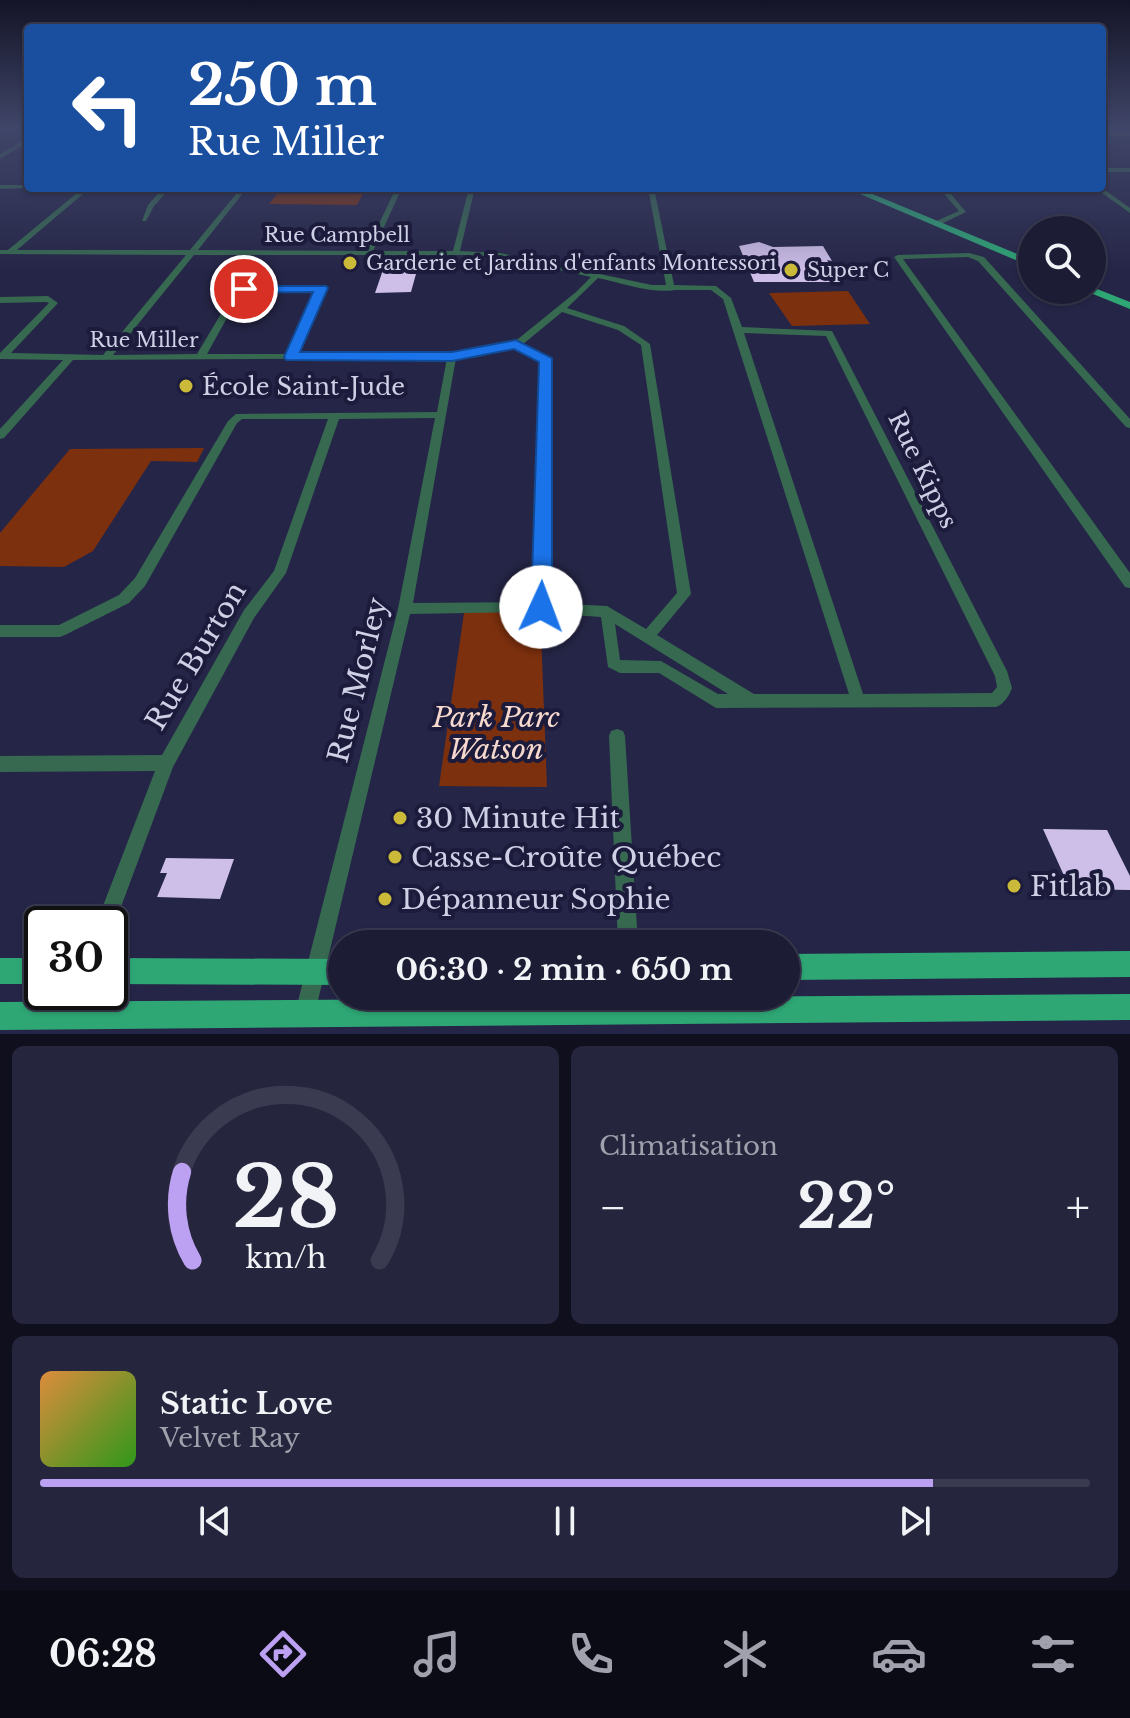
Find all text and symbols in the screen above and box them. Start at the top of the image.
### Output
text: 250 m [188,51,377,120]
icon: left [56,56,160,160]
text: Rue Miller [188,120,384,165]
map controls [1018,216,1106,304]
button: search [1018,216,1106,304]
street label: Rue Campbell [264,223,410,247]
place label: Garderie et Jardins d'enfants Montessori [366,251,777,275]
marker: Garderie et Jardins d'enfants Montessori [341,254,359,272]
pin [210,255,278,323]
place label: Super C [807,258,889,282]
marker: Super C [782,261,800,279]
icon: arrive [222,267,266,311]
street label: Rue Miller [90,328,199,352]
place label: École Saint-Jude [202,372,405,401]
marker: École Saint-Jude [177,377,195,395]
street label: Rue Kipps [882,407,964,533]
position arrow [499,565,583,649]
street label: Rue Burton [138,576,254,736]
street label: Rue Morley [321,594,395,766]
park label: Park Parc Watson [431,700,560,767]
place label: 30 Minute Hit [416,801,621,836]
marker: 30 Minute Hit [391,809,409,827]
place label: Casse-Croûte Québec [411,840,721,875]
marker: Casse-Croûte Québec [386,848,404,866]
place label: Fitlab [1030,869,1112,904]
marker: Fitlab [1005,877,1023,895]
place label: Dépanneur Sophie [401,882,671,917]
marker: Dépanneur Sophie [376,890,394,908]
speed limit sign: 30 [24,906,128,1010]
text: 06:30 · 2 min · 650 m [395,951,733,988]
text: Climatisation [599,1130,778,1162]
text: 28 [232,1146,339,1249]
text: 22° [797,1170,895,1244]
text: − [599,1180,627,1235]
text: + [1066,1180,1090,1235]
text: km/h [245,1240,326,1276]
text: Static Love [160,1385,333,1422]
text: Velvet Ray [160,1422,300,1454]
icon: previous [193,1499,237,1543]
icon: pause [543,1499,587,1543]
icon: next [893,1499,937,1543]
icon: directions [255,1626,311,1682]
icon: music [409,1626,465,1682]
icon: phone [563,1626,619,1682]
icon: climate [717,1626,773,1682]
icon: car [871,1626,927,1682]
icon: filters [1025,1626,1081,1682]
text: 06:28 [49,1632,157,1677]

